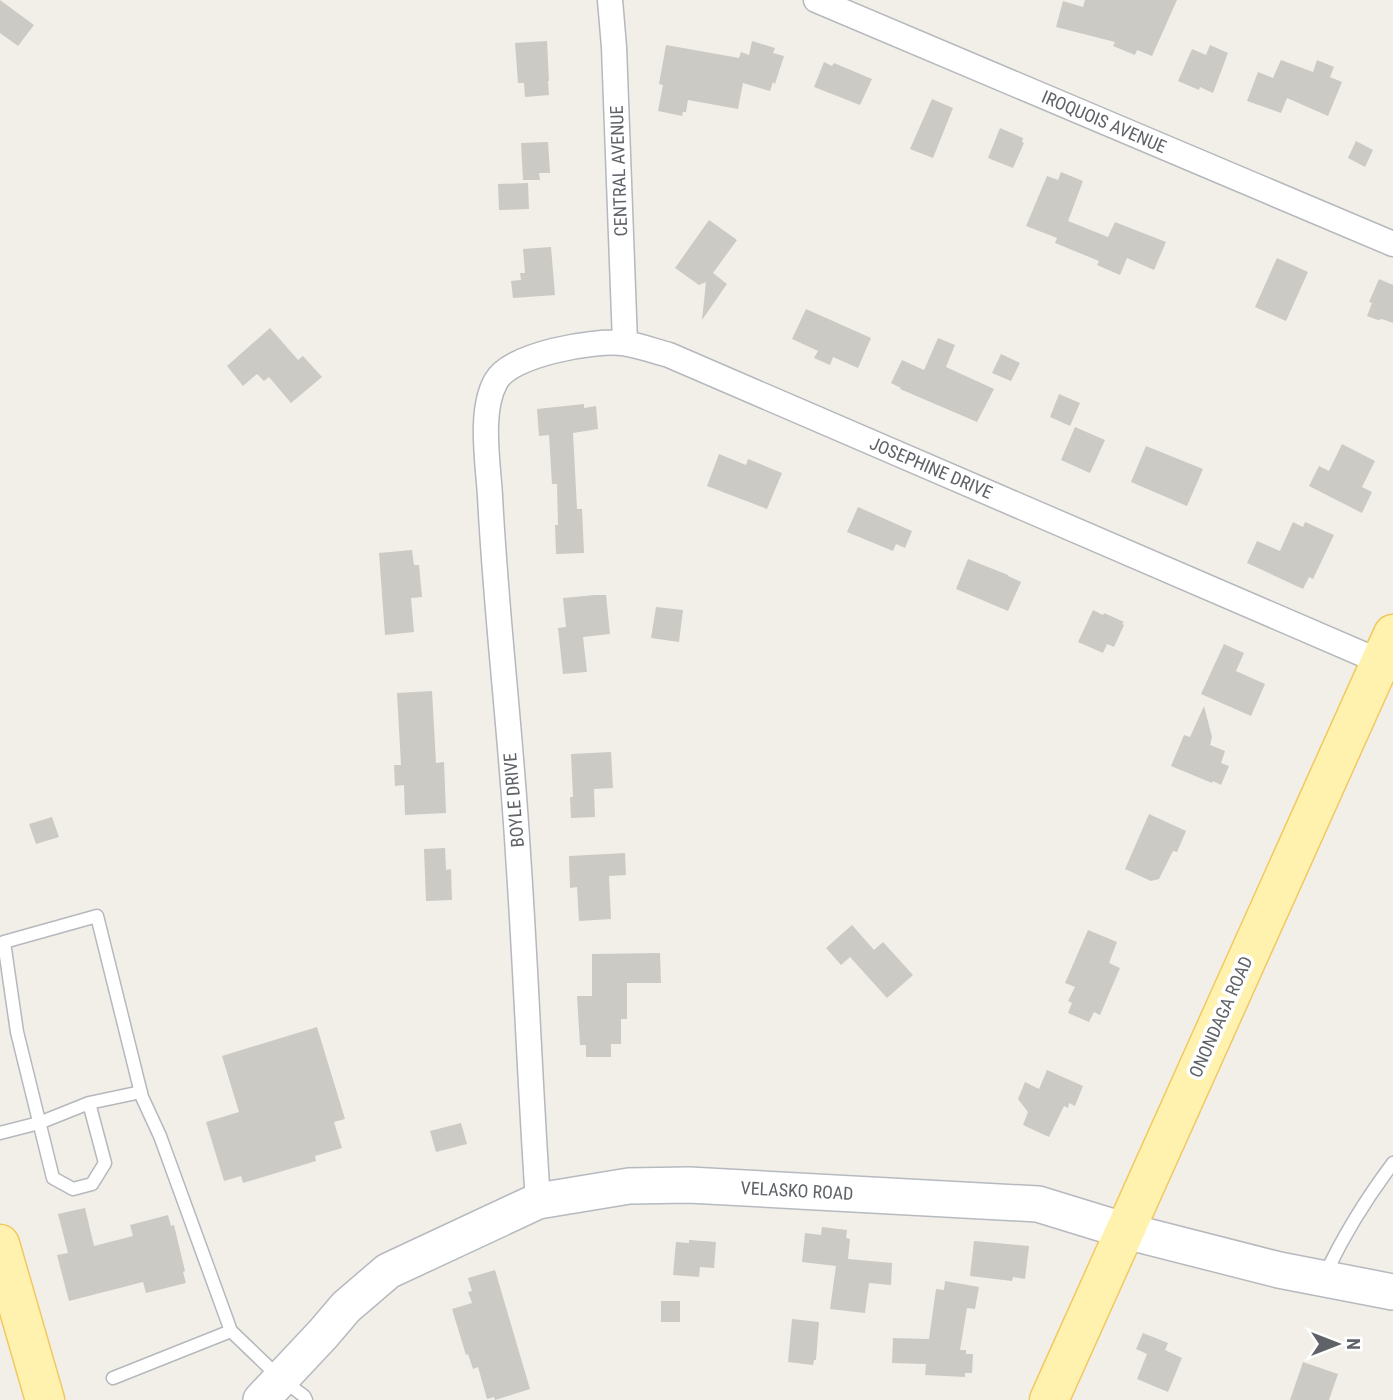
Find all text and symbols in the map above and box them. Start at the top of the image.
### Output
street label: IROQUOIS AVENUE [1039,86,1170,157]
street label: CENTRAL AVENUE [606,105,631,237]
street label: JOSEPHINE DRIVE [867,432,996,503]
street label: BOYLE DRIVE [499,752,528,848]
street label: ONONDAGA ROAD [1184,953,1257,1081]
street label: VELASKO ROAD [740,1177,854,1204]
north arrow [1302,1309,1372,1379]
text: N [1342,1338,1365,1350]

